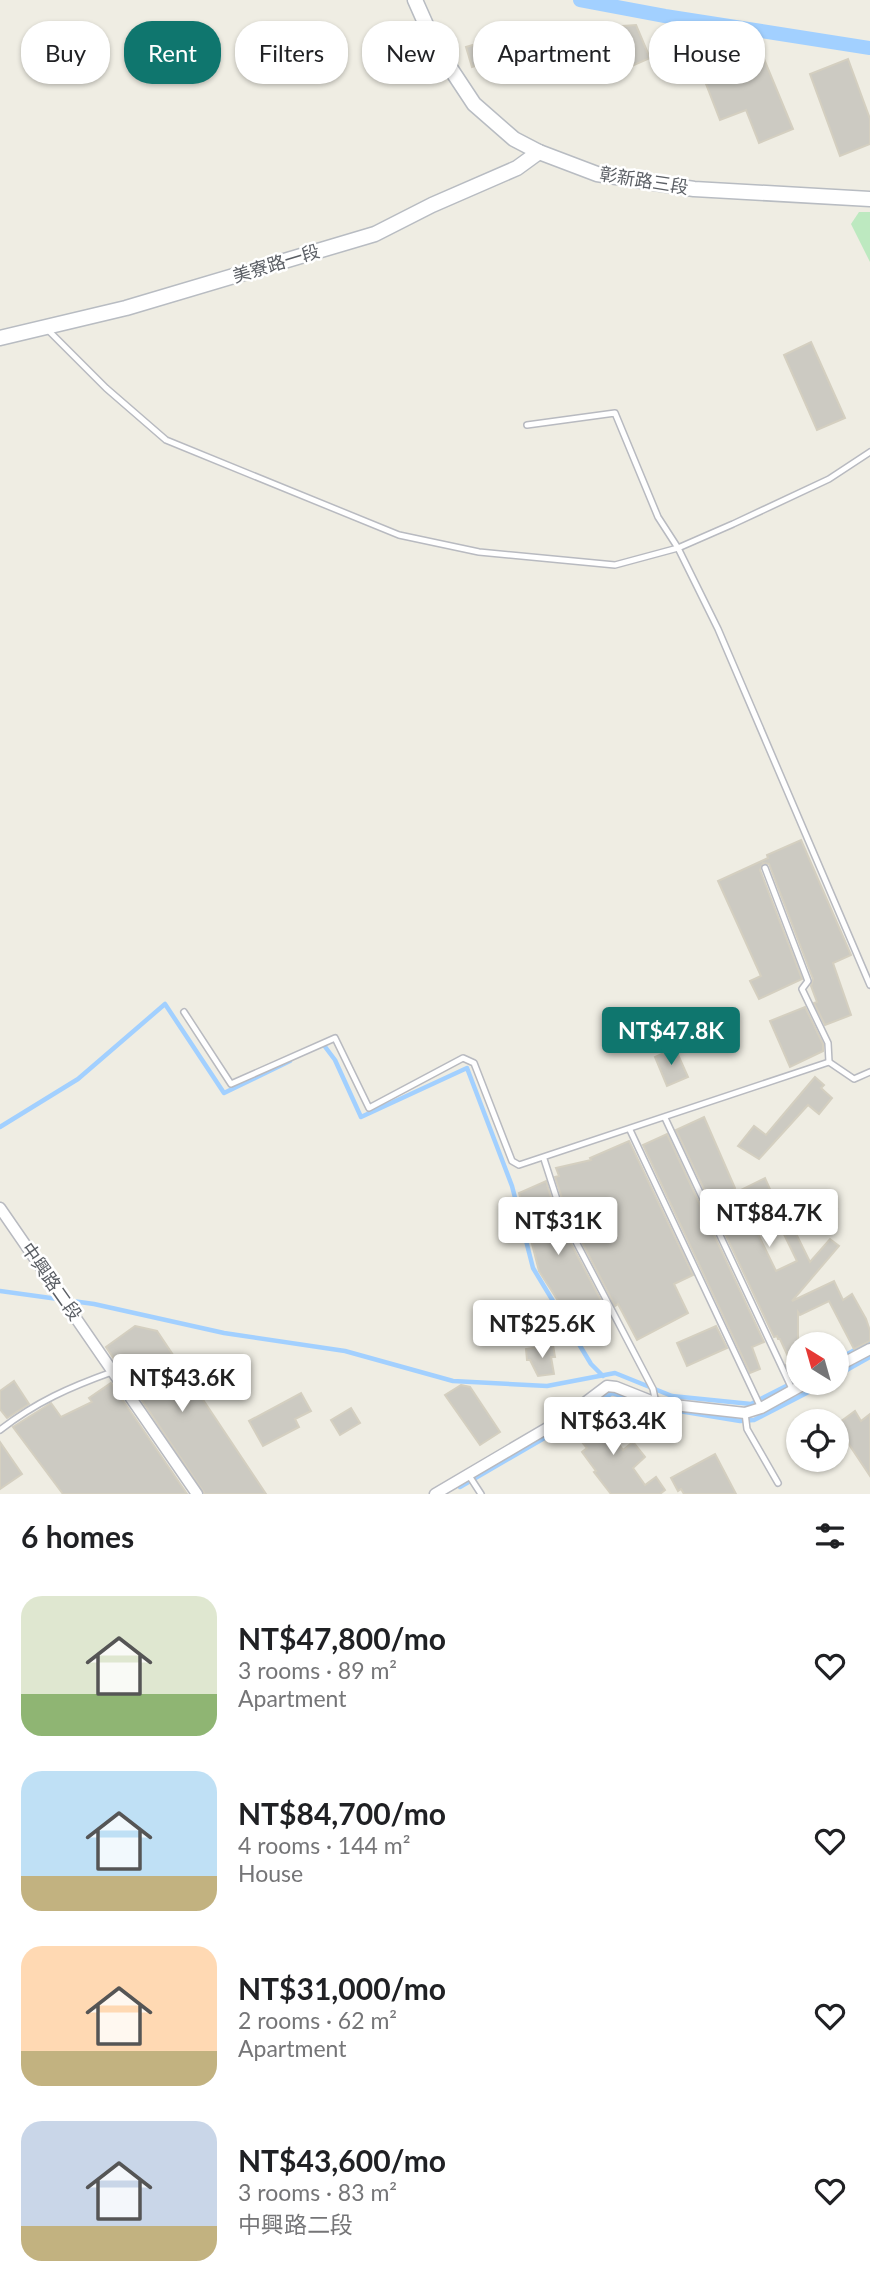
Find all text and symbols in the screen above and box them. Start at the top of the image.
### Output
chip: Buy [21,21,110,84]
chip: Rent [124,21,221,84]
chip: Filters [235,21,348,84]
chip: New [362,21,459,84]
chip: Apartment [473,21,635,84]
chip: House [649,21,765,84]
street label: 彰新路三段 [598,162,690,198]
street label: 美寮路一段 [230,239,322,287]
pin: NT$47.8K [599,1007,743,1067]
text: NT$47.8K [618,1016,724,1044]
pin: NT$84.7K [697,1190,841,1249]
pin: NT$31K [501,1198,615,1257]
text: NT$84.7K [716,1198,822,1226]
text: NT$31K [514,1206,602,1234]
street label: 中興路二段 [17,1238,87,1324]
pin: NT$25.6K [470,1300,614,1360]
text: NT$25.6K [489,1309,595,1337]
north arrow [786,1332,849,1395]
map controls [786,1332,849,1472]
pin: NT$43.6K [110,1354,254,1414]
text: NT$43.6K [129,1363,235,1391]
pin: NT$63.4K [541,1398,685,1457]
text: NT$63.4K [560,1406,666,1434]
button: locate [786,1409,849,1472]
icon: filters [811,1517,849,1555]
text: 6 homes [21,1518,134,1554]
text: NT$47,800/mo [238,1620,446,1656]
icon: home [77,1624,161,1708]
icon: heart [811,1647,849,1685]
text: 3 rooms · 89 m² [238,1656,397,1684]
text: Apartment [238,1684,346,1712]
text: NT$84,700/mo [238,1795,446,1831]
icon: home [77,1799,161,1883]
icon: heart [811,1822,849,1860]
text: 4 rooms · 144 m² [238,1831,410,1859]
text: House [238,1859,303,1887]
text: NT$31,000/mo [238,1970,446,2006]
icon: home [77,1974,161,2058]
icon: heart [811,1997,849,2035]
text: 2 rooms · 62 m² [238,2006,397,2034]
text: Apartment [238,2034,346,2062]
text: NT$43,600/mo [238,2142,446,2178]
icon: home [77,2149,161,2233]
icon: heart [811,2172,849,2210]
text: 3 rooms · 83 m² [238,2178,397,2206]
text: 中興路二段 [238,2210,353,2238]

